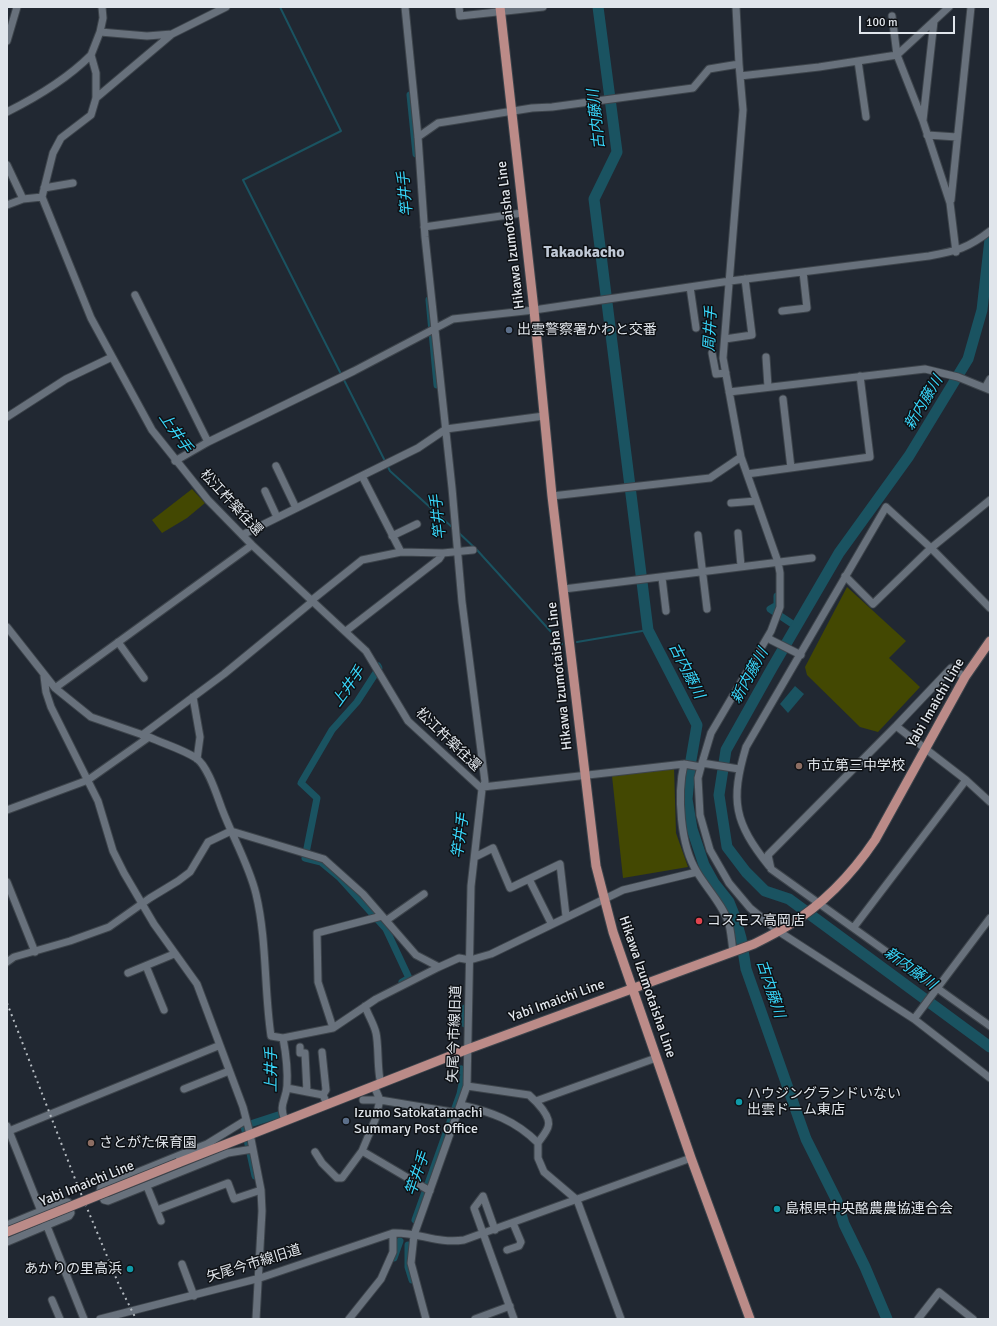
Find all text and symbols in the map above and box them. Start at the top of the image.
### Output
scale bar [861,8,957,34]
text: 100 m [866,15,898,30]
water label: 古内藤川 [585,88,609,150]
street label: Hikawa Izumotaisha Line [494,160,528,310]
water label: 竿井手 [395,171,417,217]
district label: Takaokacho [543,243,625,263]
water label: 周井手 [701,306,721,352]
place label: 出雲警察署かわと交番 [517,322,657,338]
marker: 出雲警察署かわと交番 [504,325,514,335]
water label: 新内藤川 [901,373,947,433]
water label: 上井手 [155,409,195,457]
street label: 松江杵築往還 [196,467,266,539]
water label: 竿井手 [428,494,450,540]
street label: Hikawa Izumotaisha Line [544,601,576,751]
water label: 古内藤川 [664,640,708,702]
water label: 新内藤川 [728,645,772,707]
street label: Yabi Imaichi Line [904,655,968,751]
water label: 上井手 [328,664,370,710]
street label: 松江杵築往還 [412,705,484,775]
place label: 市立第三中学校 [807,758,905,774]
marker: 市立第三中学校 [794,761,804,771]
water label: 竿井手 [449,812,473,860]
place label: コスモス高岡店 [707,913,805,929]
street label: Hikawa Izumotaisha Line [615,914,679,1060]
marker: コスモス高岡店 [694,916,704,926]
water label: 新内藤川 [880,944,940,994]
water label: 古内藤川 [752,958,788,1020]
street label: Yabi Imaichi Line [507,976,607,1026]
street label: 矢尾今市線旧道 [445,985,465,1083]
water label: 上井手 [263,1048,281,1092]
place label: ハウジングランドいない 出雲ドーム東店 [747,1086,901,1118]
marker: ハウジングランドいない 出雲ドーム東店 [734,1097,744,1107]
place label: Izumo Satokatamachi Summary Post Office [354,1105,482,1138]
marker: Izumo Satokatamachi Summary Post Office [341,1116,351,1126]
place label: さとがた保育園 [99,1135,197,1151]
marker: さとがた保育園 [86,1138,96,1148]
water label: 竿井手 [402,1150,434,1198]
street label: Yabi Imaichi Line [37,1157,137,1211]
place label: 島根県中央酪農農協連合会 [785,1201,953,1217]
marker: 島根県中央酪農農協連合会 [772,1204,782,1214]
street label: 矢尾今市線旧道 [205,1242,303,1286]
place label: あかりの里高浜 [24,1261,122,1277]
marker: あかりの里高浜 [125,1264,135,1274]

